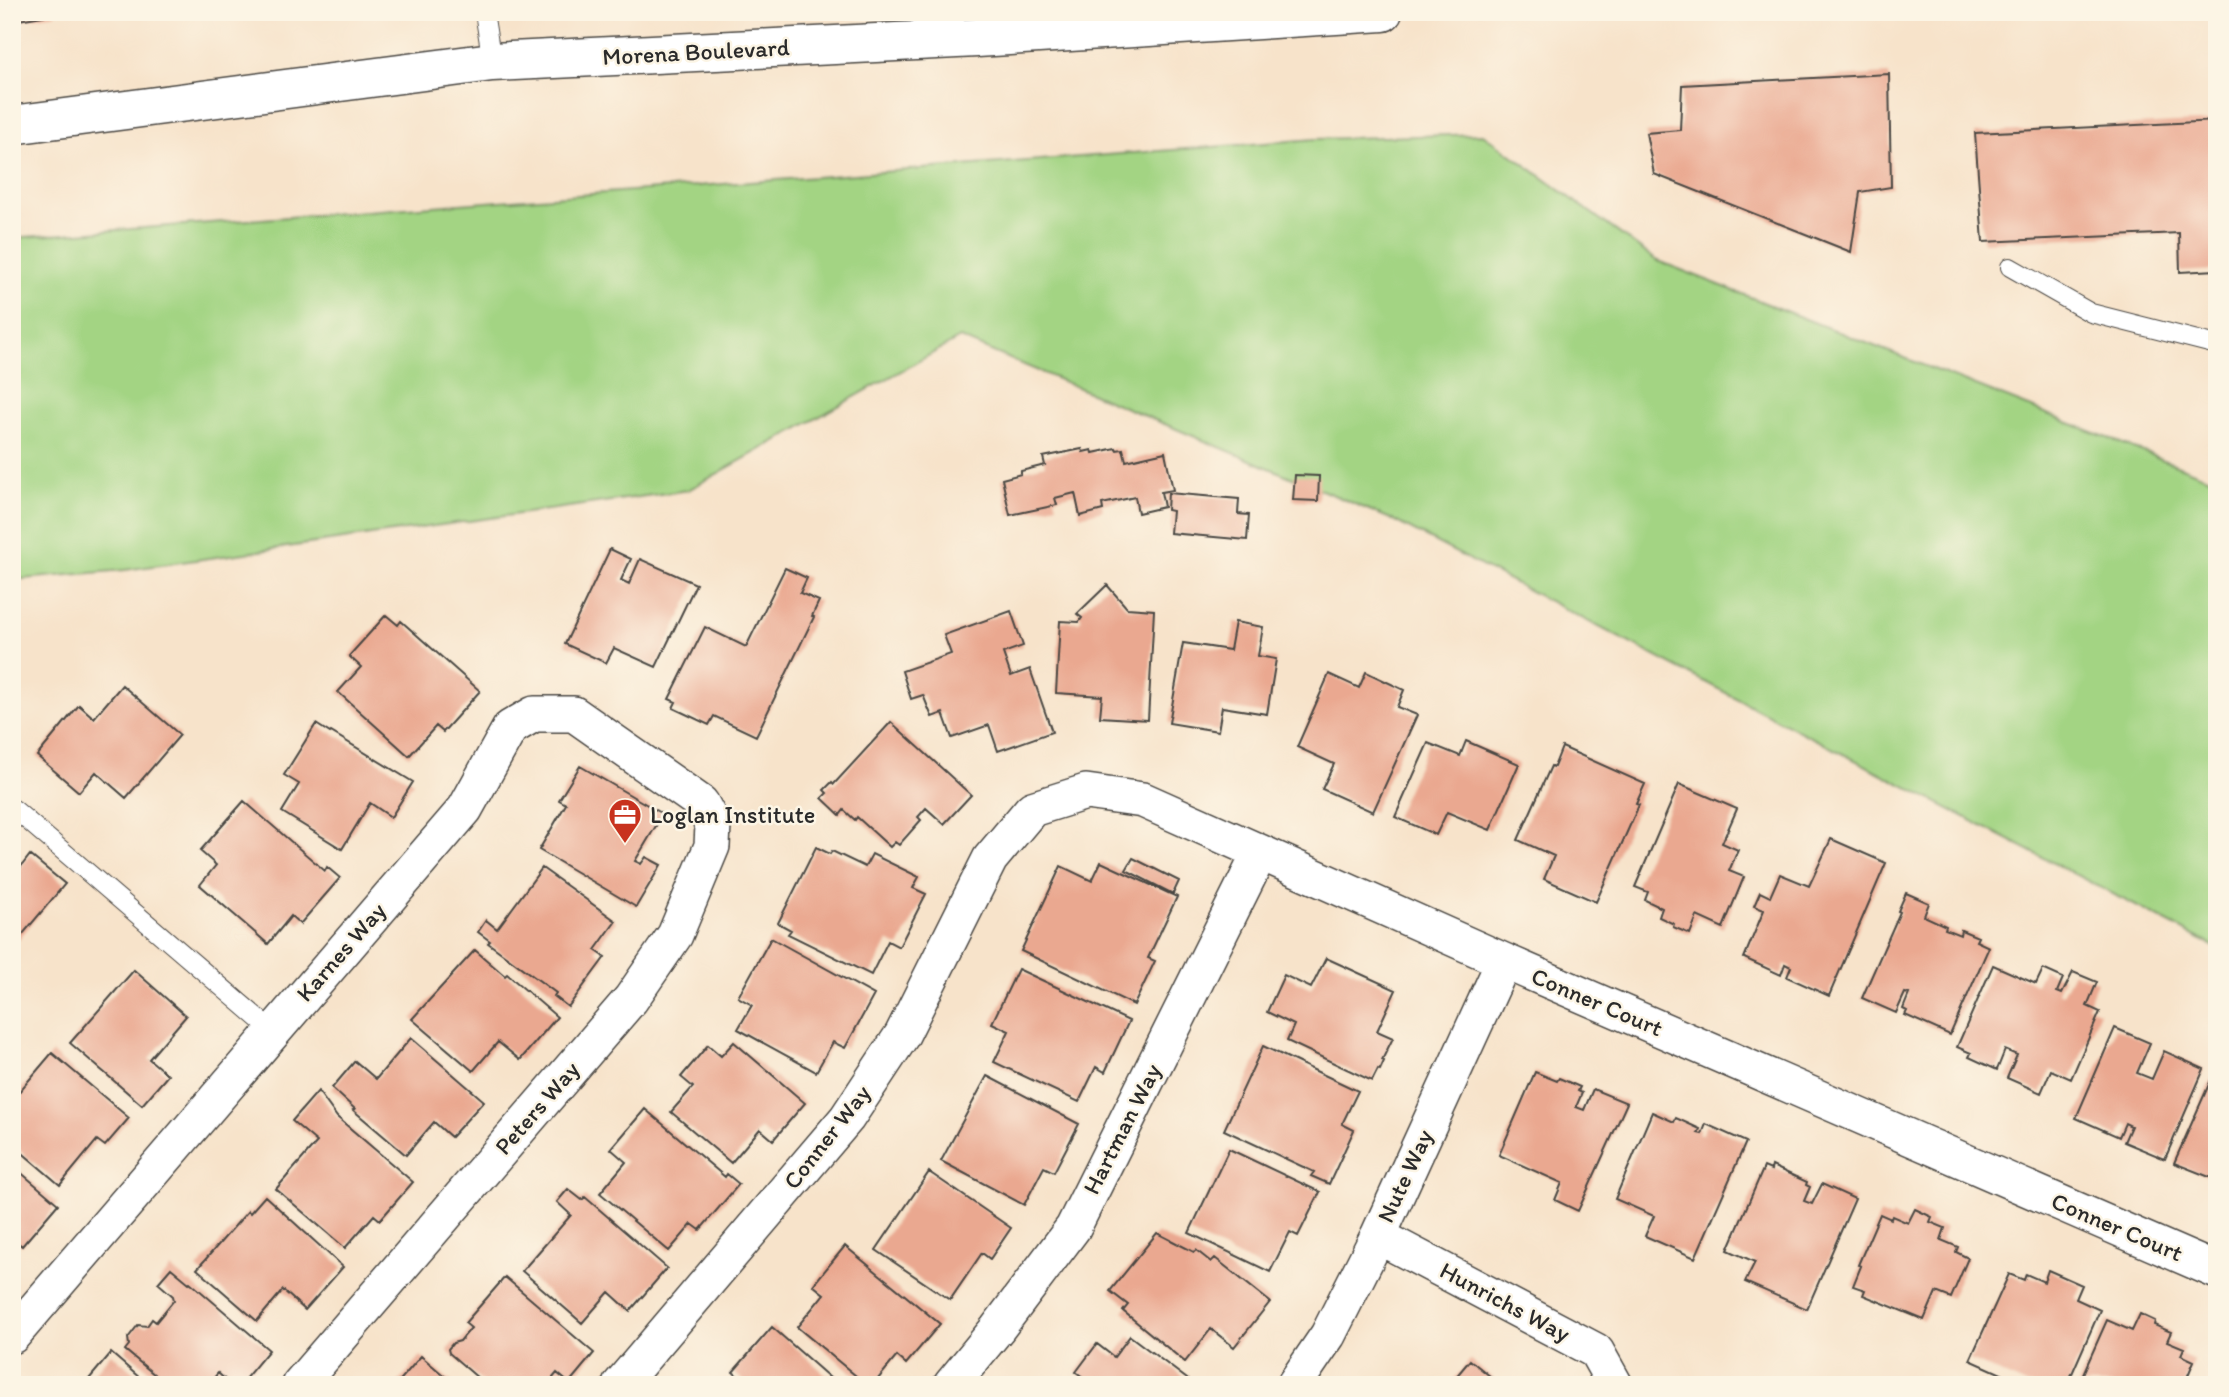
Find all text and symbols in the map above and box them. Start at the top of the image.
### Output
street label: Morena Boulevard [602,32,790,71]
office icon: Loglan Institute [606,796,644,845]
place label: Loglan Institute [650,800,815,829]
street label: Karnes Way [290,896,392,1007]
street label: Conner Court [1527,961,1667,1042]
street label: Peters Way [488,1055,585,1160]
street label: Hartman Way [1076,1059,1167,1199]
street label: Conner Way [777,1079,876,1195]
street label: Nute Way [1370,1125,1439,1227]
street label: Conner Court [2047,1186,2187,1267]
street label: Hunrichs Way [1435,1255,1576,1348]

